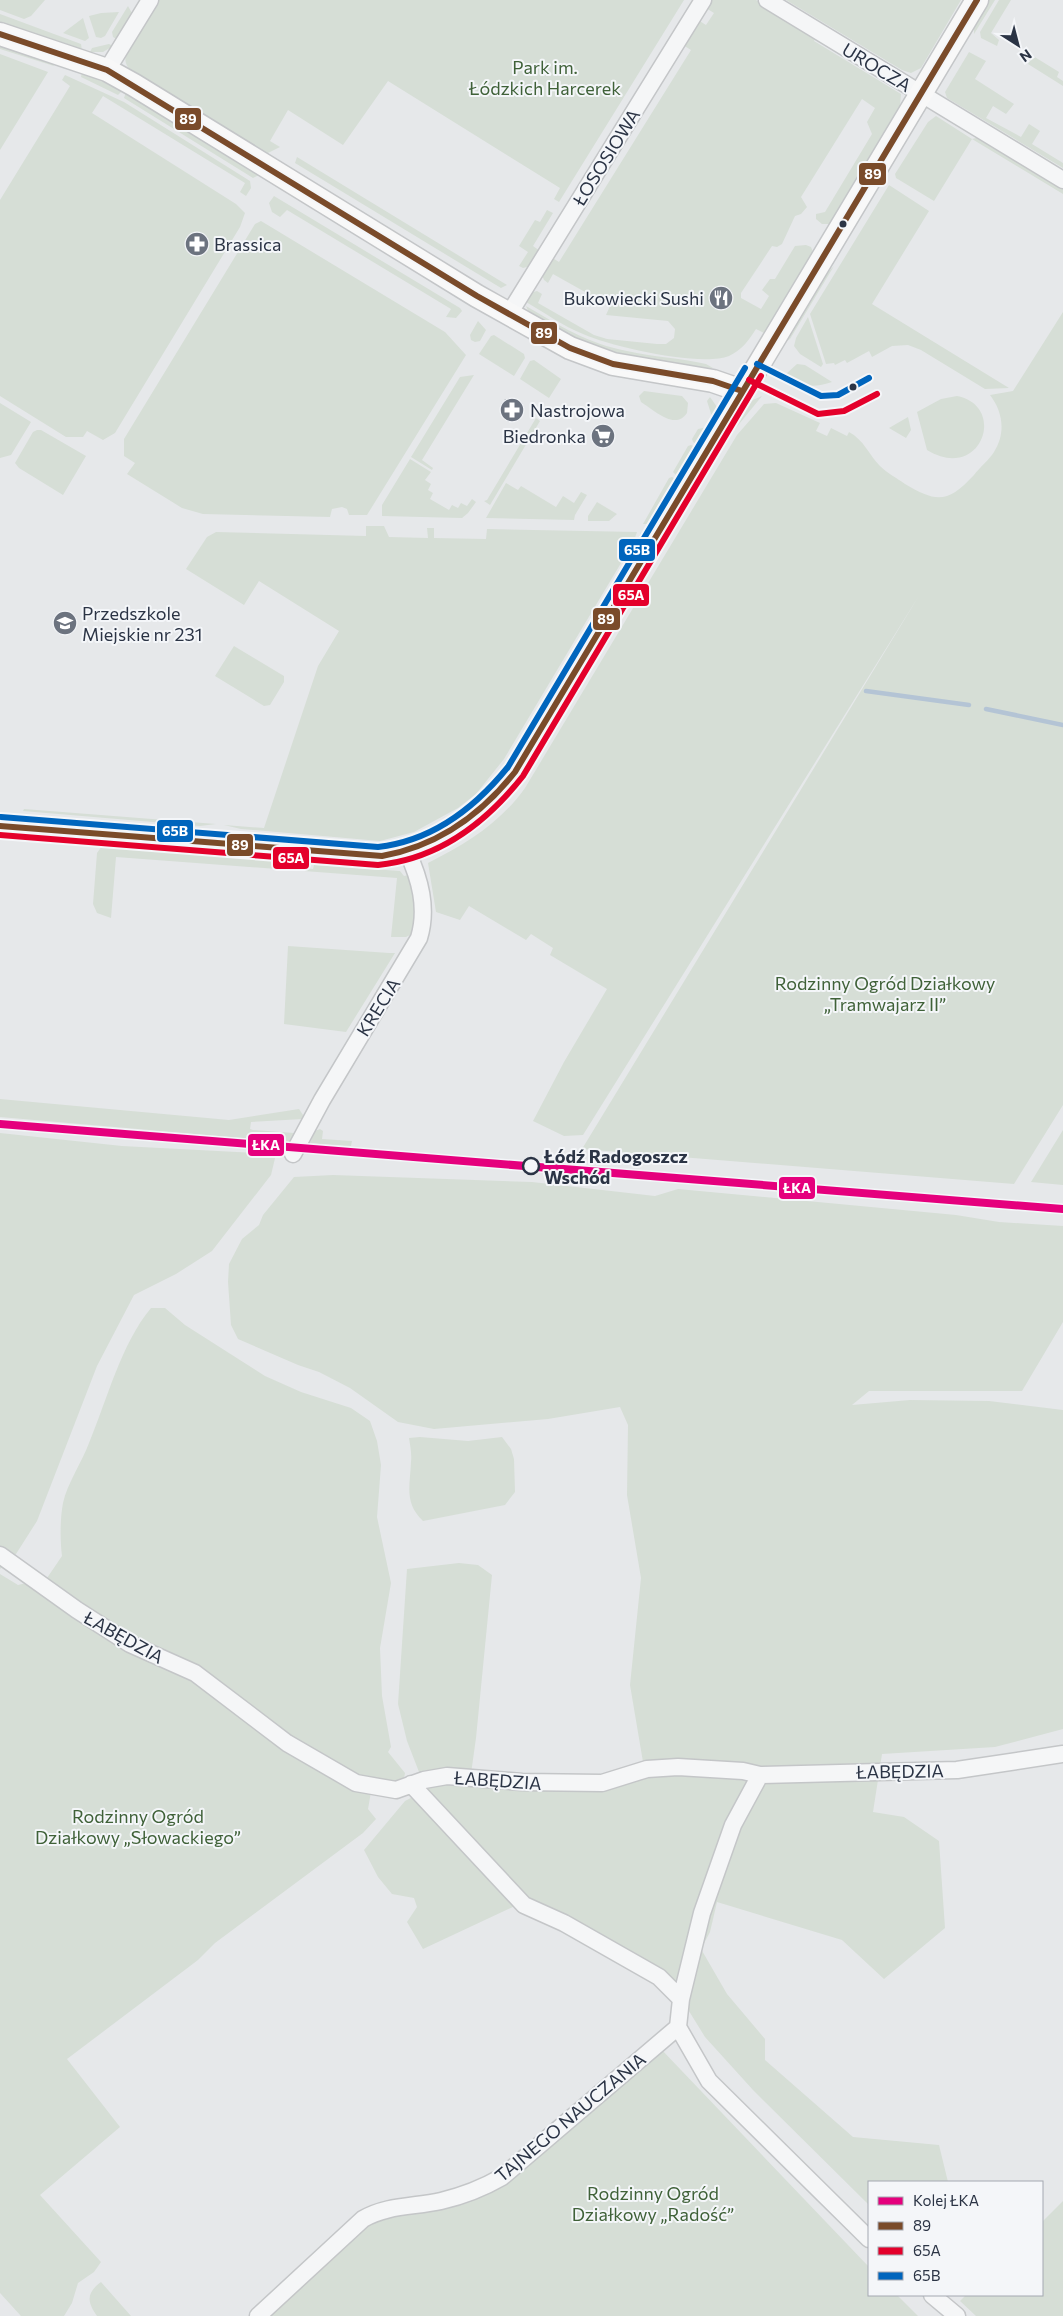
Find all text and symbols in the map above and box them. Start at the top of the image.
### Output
north arrow [993,20,1043,70]
street label: UROCZA [839,38,915,96]
text: N [1017,46,1035,66]
park label: Park im. Łódzkich Harcerek [468,56,621,99]
street label: ŁOSOSIOWA [567,105,644,210]
line badge: 89 [174,107,202,131]
text: 89 [179,110,197,127]
line badge: 89 [858,162,887,186]
text: 89 [864,165,882,182]
unlabelled marker [838,219,848,229]
pharmacy icon: Brassica [184,231,210,257]
place label: Brassica [214,233,281,255]
restaurant icon: Bukowiecki Sushi [708,285,734,311]
place label: Bukowiecki Sushi [564,287,704,309]
line badge: 89 [530,321,558,345]
text: 89 [535,324,553,341]
unlabelled marker [848,382,858,392]
pharmacy icon: Nastrojowa [499,397,525,423]
place label: Nastrojowa [530,399,625,421]
supermarket icon: Biedronka [590,423,616,449]
place label: Biedronka [503,425,586,447]
line badge: 65B [618,538,656,562]
text: 65B [624,541,650,558]
line badge: 65A [612,583,650,607]
text: 65A [618,586,644,603]
place label: Przedszkole Miejskie nr 231 [82,602,202,645]
line badge: 89 [592,607,621,631]
school or university icon: Przedszkole Miejskie nr 231 [52,610,78,636]
text: 89 [597,610,615,627]
line badge: 65B [156,819,194,843]
text: 65B [162,822,188,839]
line badge: 89 [226,833,254,857]
text: 89 [231,836,249,853]
line badge: 65A [272,846,310,870]
text: 65A [278,849,304,866]
park label: Rodzinny Ogród Działkowy „Tramwajarz II” [775,972,995,1015]
street label: KRECIA [352,974,404,1040]
line badge: ŁKA [247,1133,285,1157]
text: ŁKA [251,1136,280,1153]
place label: Łódź Radogoszcz Wschód [543,1145,688,1188]
marker: Łódź Radogoszcz Wschód [522,1157,540,1175]
line badge: ŁKA [778,1176,816,1200]
text: ŁKA [782,1179,811,1196]
street label: ŁABĘDZIA [79,1606,168,1668]
street label: ŁABĘDZIA [855,1759,944,1783]
street label: ŁABĘDZIA [453,1766,542,1794]
park label: Rodzinny Ogród Działkowy „Słowackiego” [35,1805,241,1848]
street label: TAJNEGO NAUCZANIA [490,2048,650,2186]
legend [868,2181,1043,2296]
park label: Rodzinny Ogród Działkowy „Radość” [572,2182,734,2225]
text: Kolej ŁKA [913,2191,979,2209]
text: 89 [913,2216,931,2234]
text: 65A [913,2241,941,2259]
text: 65B [913,2266,941,2284]

